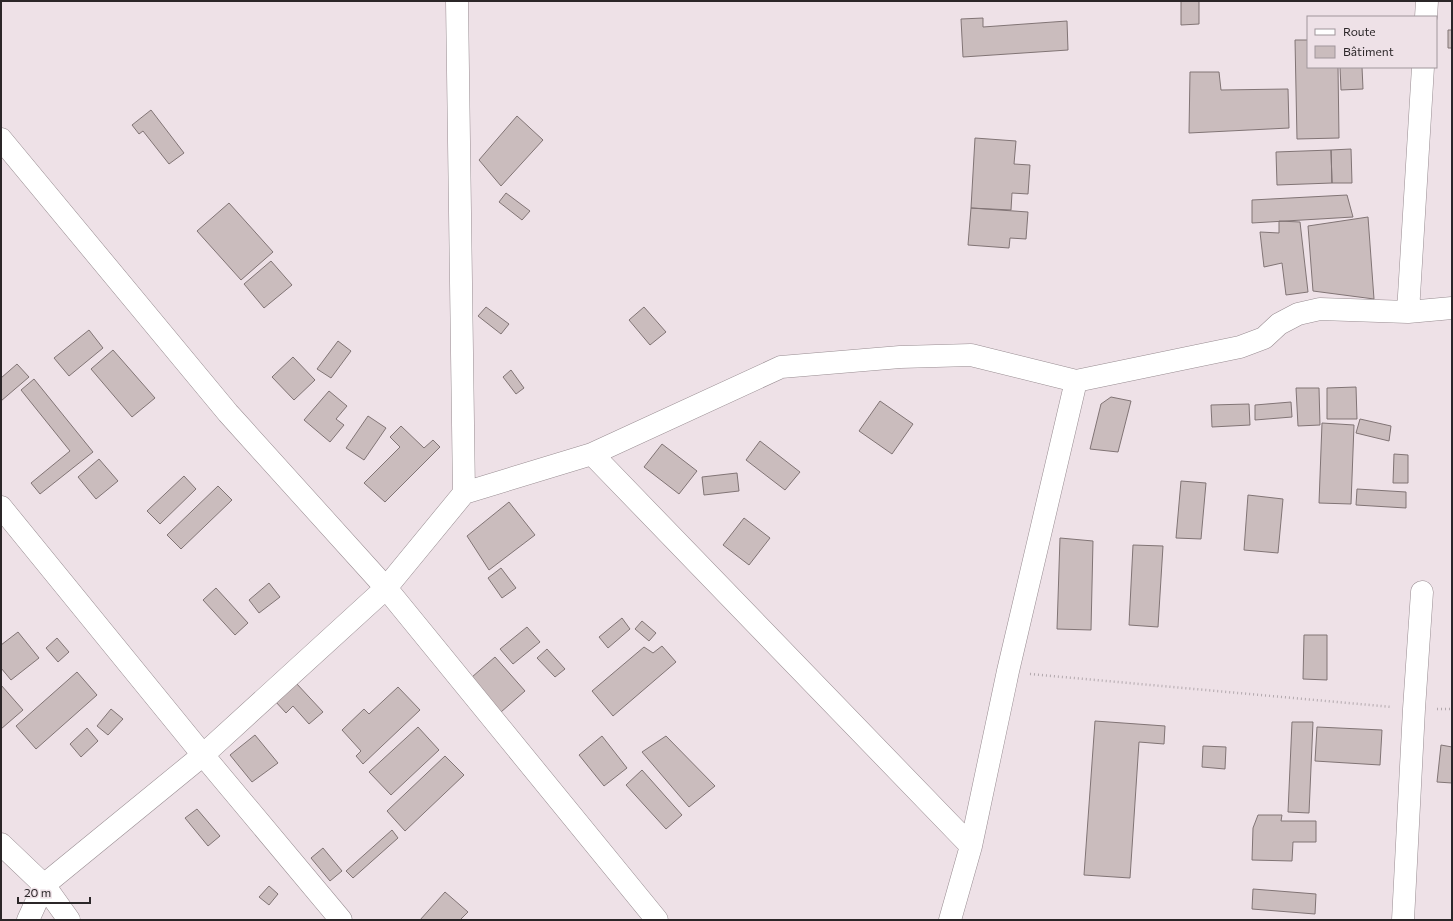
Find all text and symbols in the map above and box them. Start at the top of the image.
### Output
legend [1307,16,1437,68]
text: Route [1343,24,1376,38]
text: Bâtiment [1343,44,1394,58]
scale bar [18,879,90,905]
text: 20 m [24,885,51,899]

